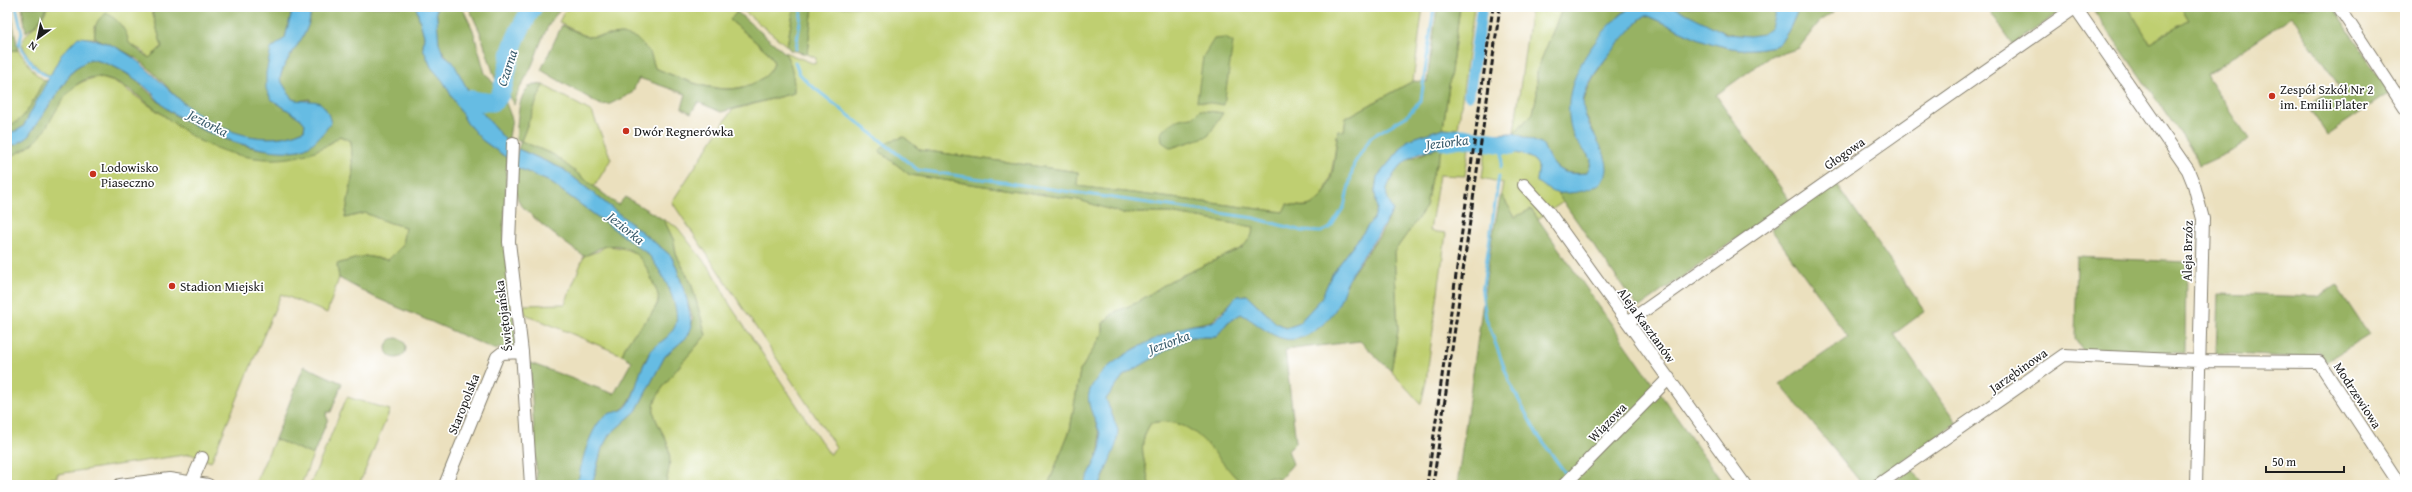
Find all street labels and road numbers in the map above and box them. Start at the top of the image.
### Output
street label: Głogowa [1820,132,1869,174]
street label: Aleja Brzóz [2177,220,2198,282]
street label: Świętojańska [490,279,517,353]
street label: Aleja Kasztanów [1613,284,1681,367]
street label: Jarzębinowa [1984,343,2052,398]
street label: Modrzewiowa [2329,358,2387,433]
street label: Staropolska [443,370,485,437]
street label: Wiązowa [1584,398,1632,446]

